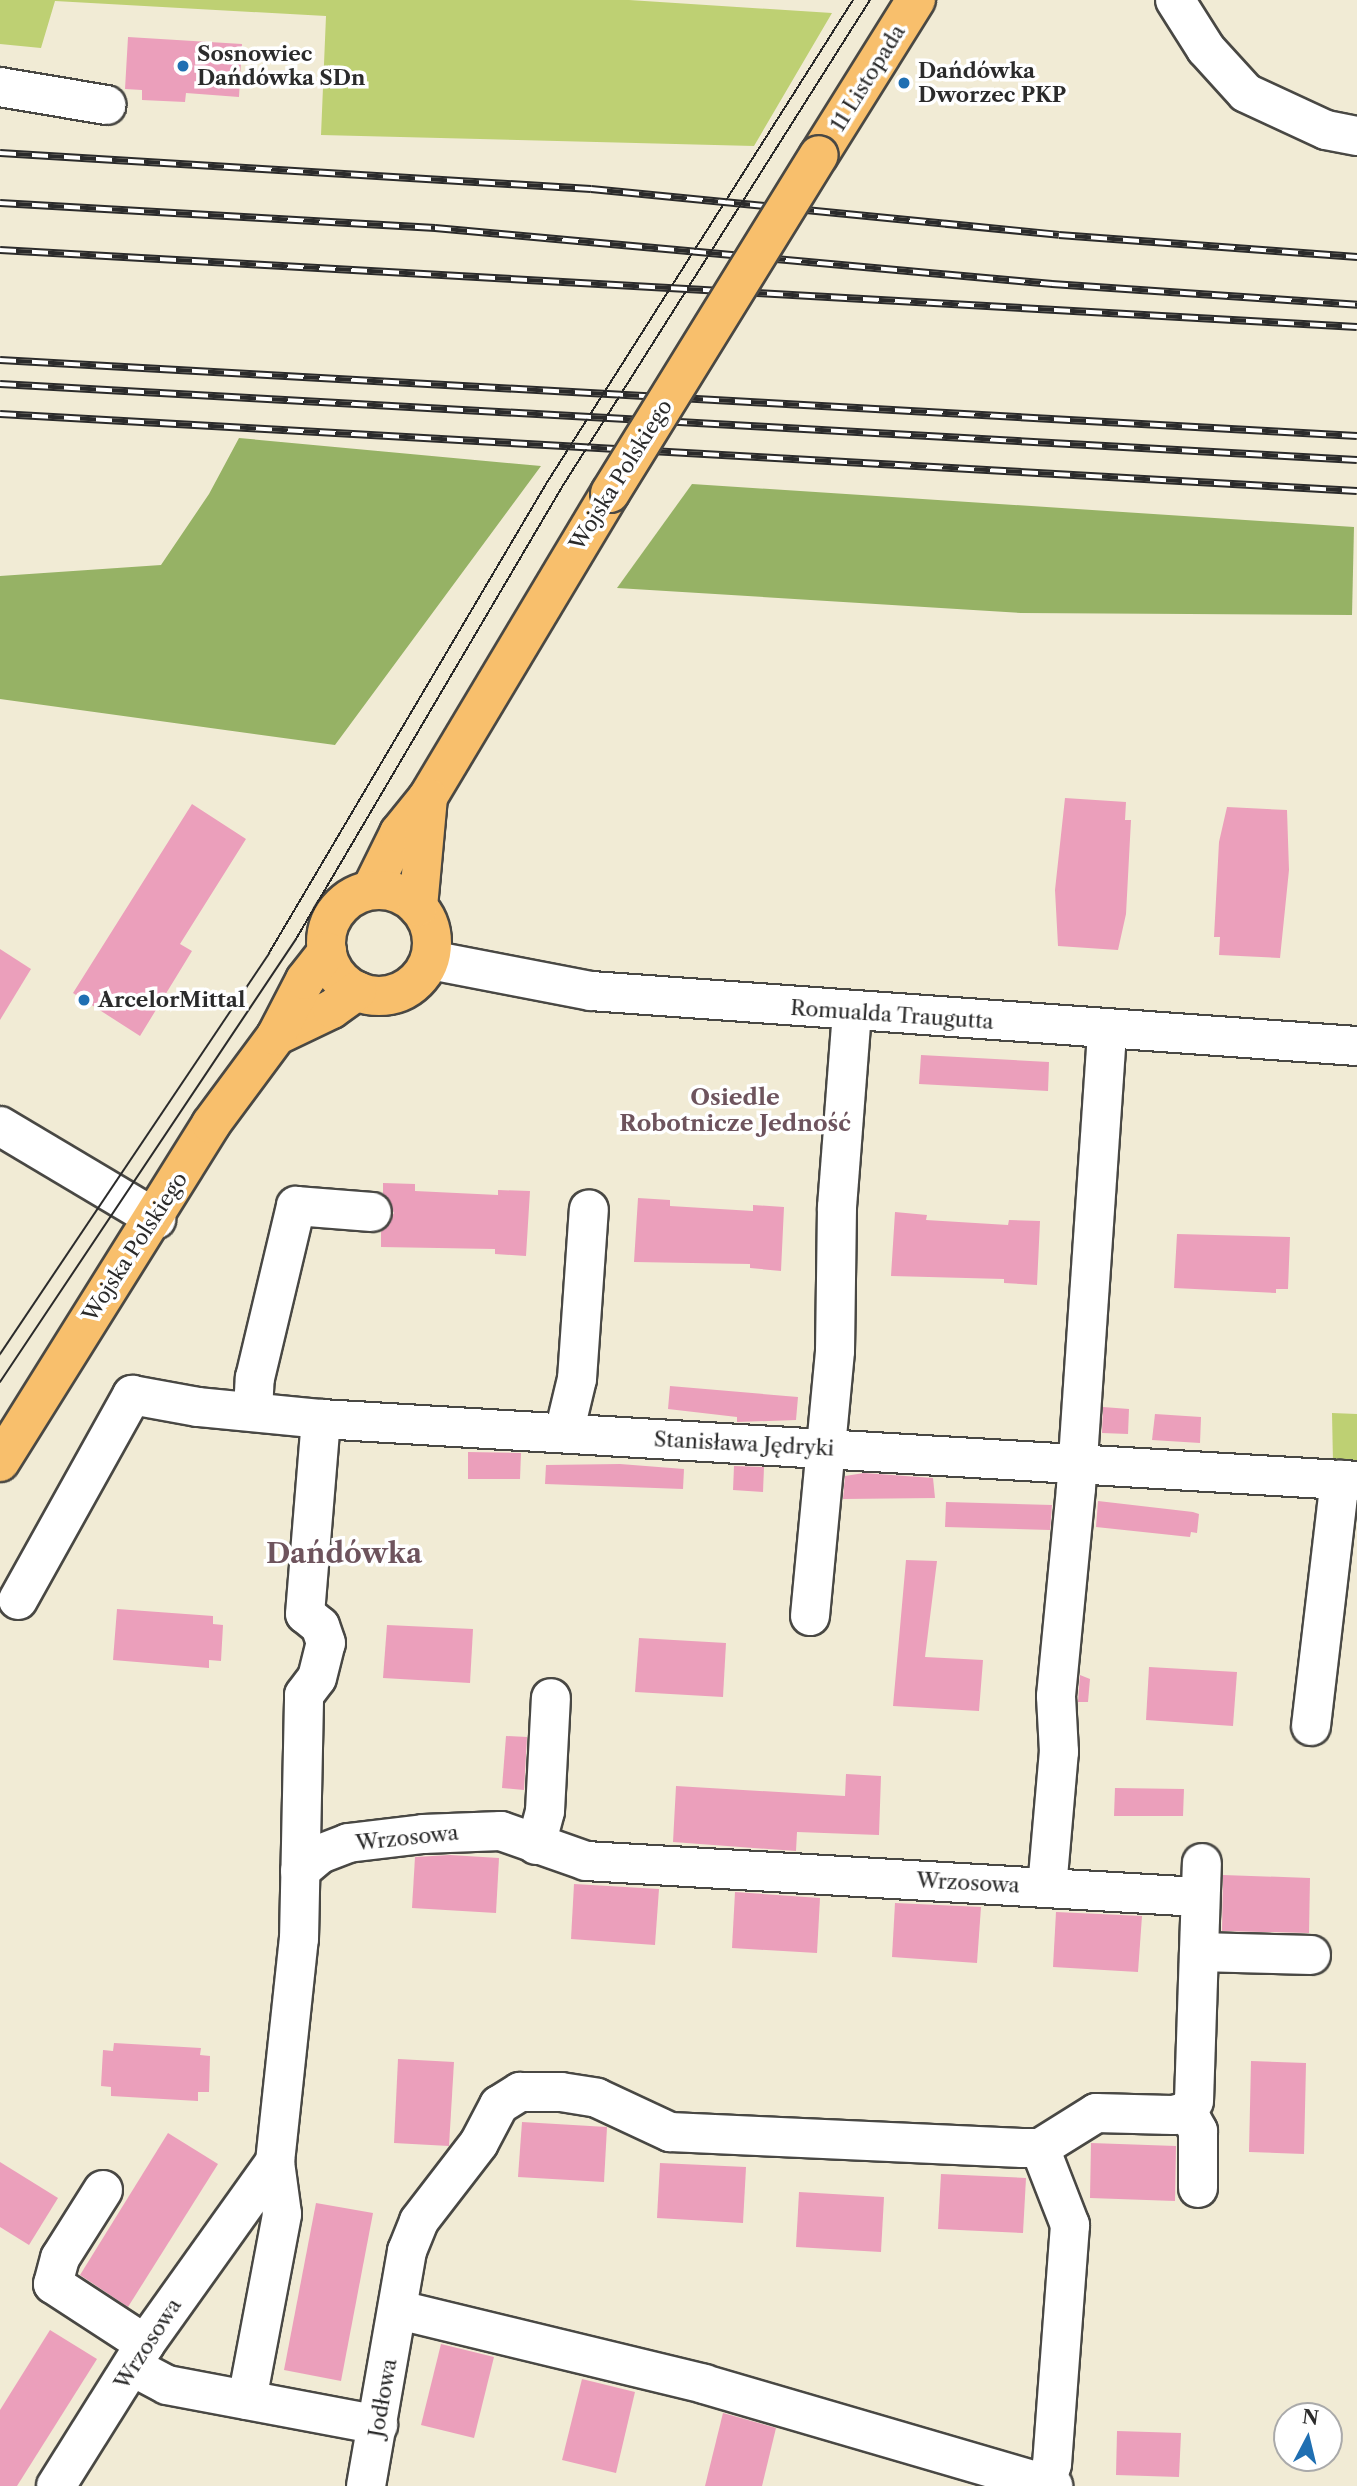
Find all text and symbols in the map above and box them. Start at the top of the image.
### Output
street label: 11 Listopada [825,20,911,136]
place label: Sosnowiec Dańdówka SDn [197,41,366,91]
marker: Sosnowiec Dańdówka SDn [175,58,191,74]
place label: Dańdówka Dworzec PKP [918,58,1066,108]
marker: Dańdówka Dworzec PKP [896,75,912,91]
street label: Wojska Polskiego [564,395,678,555]
place label: ArcelorMittal [98,987,245,1013]
marker: ArcelorMittal [76,992,92,1008]
street label: Romualda Traugutta [789,995,995,1035]
district label: Osiedle Robotnicze Jedność [619,1083,851,1137]
street label: Wojska Polskiego [77,1167,193,1327]
street label: Stanisława Jędryki [653,1427,835,1461]
district label: Dańdówka [266,1536,422,1570]
street label: Wrzosowa [354,1820,460,1856]
street label: Wrzosowa [916,1868,1020,1898]
street label: Wrzosowa [109,2294,187,2394]
street label: Jodłowa [364,2357,402,2439]
north arrow [1273,2402,1343,2472]
text: N [1301,2405,1320,2430]

